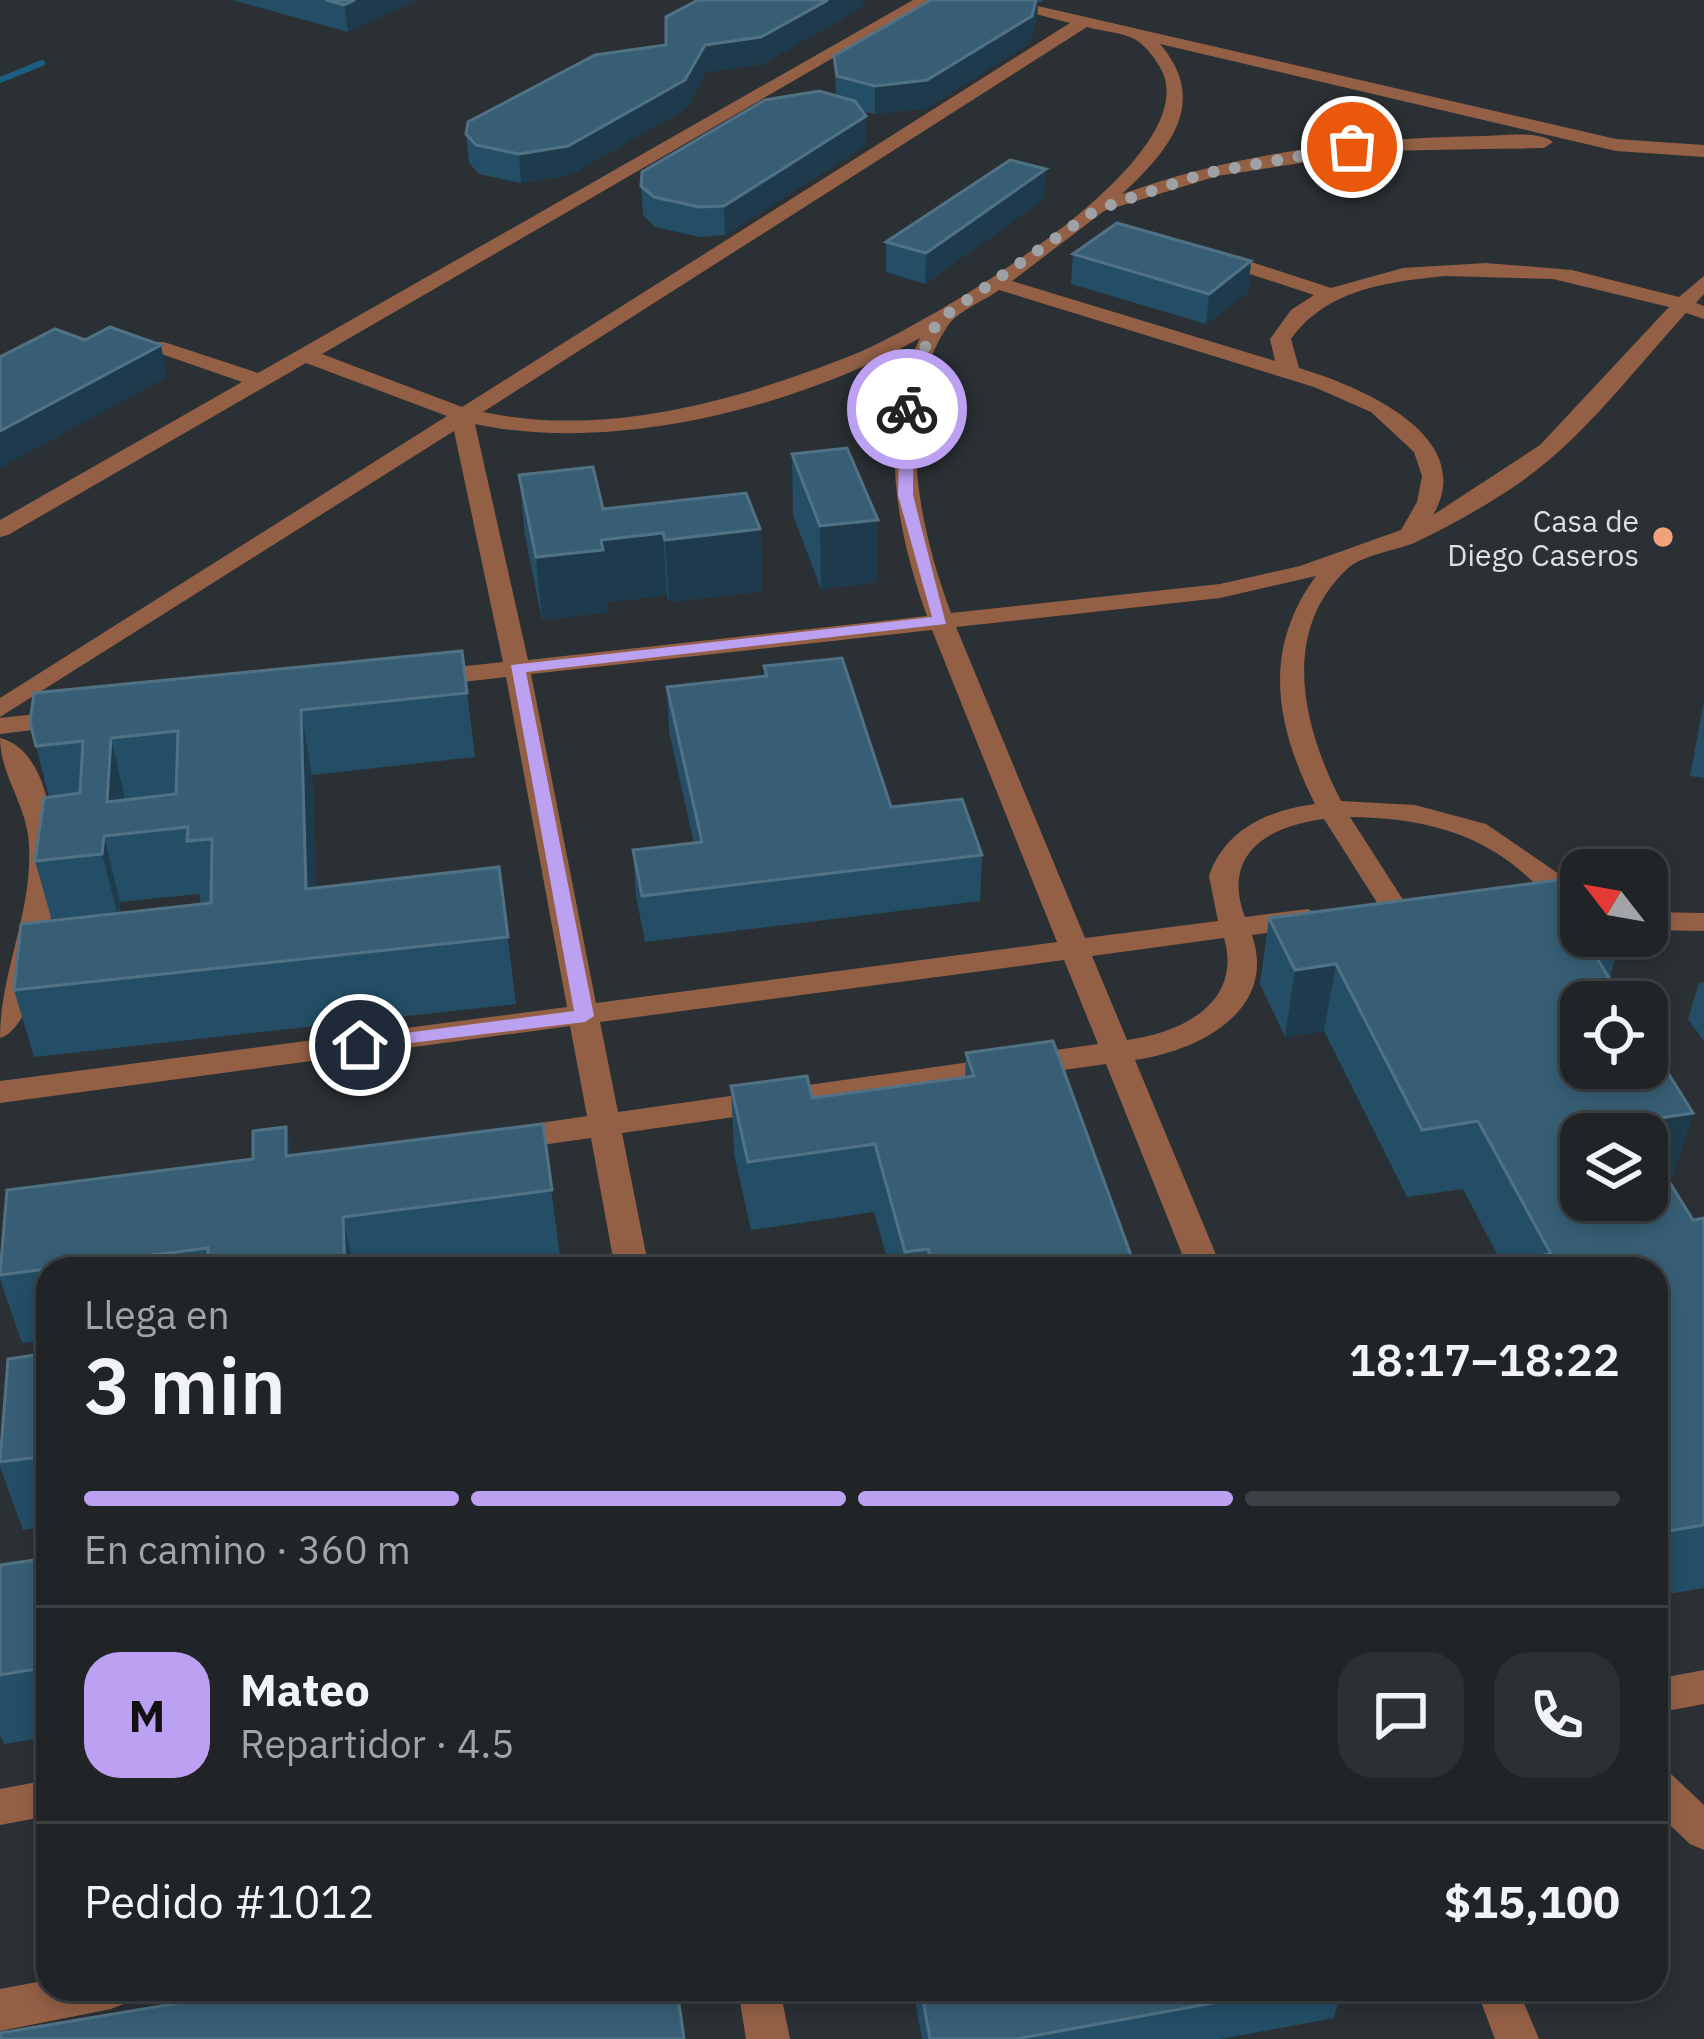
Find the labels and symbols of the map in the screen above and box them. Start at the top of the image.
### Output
pin [1301,96,1403,198]
courier [847,349,967,469]
place label: Casa de Diego Caseros [1447,501,1639,574]
marker: Casa de Diego Caseros [1650,524,1676,550]
north arrow [1560,849,1668,957]
pin [309,994,411,1096]

